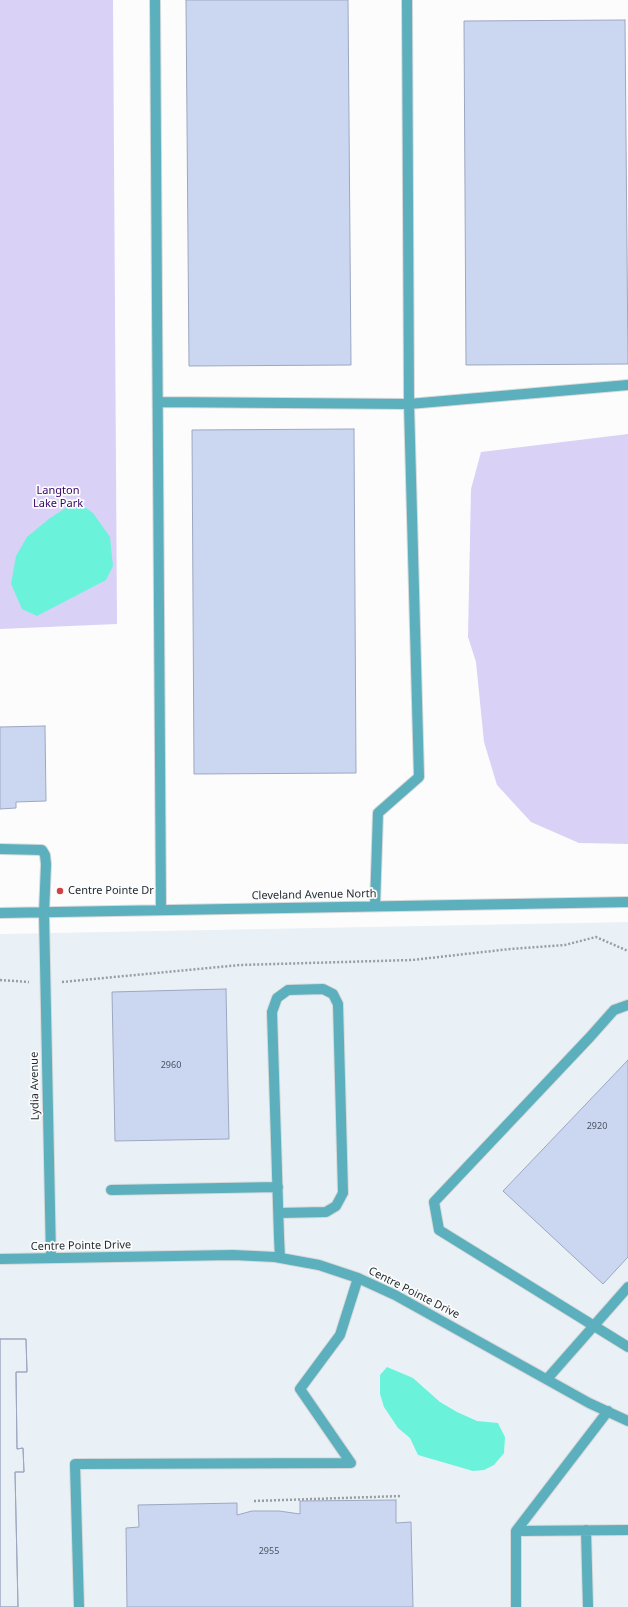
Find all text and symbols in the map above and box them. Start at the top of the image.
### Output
park label: Langton Lake Park [33,484,83,510]
place label: Centre Pointe Dr [68,884,154,898]
marker: Centre Pointe Dr [55,886,65,896]
street label: Cleveland Avenue North [251,887,377,903]
street label: Lydia Avenue [28,1052,42,1120]
house number: 2960 [161,1060,181,1070]
house number: 2920 [587,1121,607,1131]
street label: Centre Pointe Drive [31,1239,131,1253]
street label: Centre Pointe Drive [366,1264,462,1322]
house number: 2955 [259,1546,279,1556]

